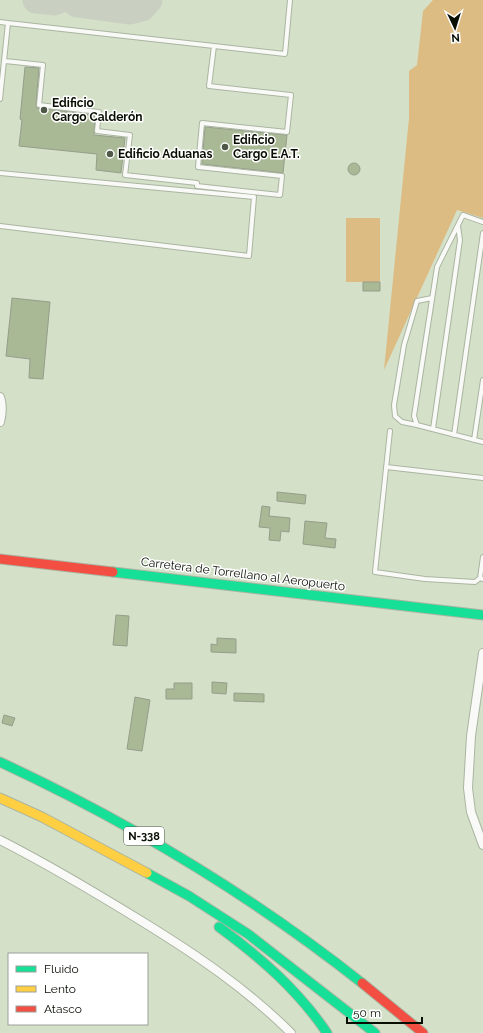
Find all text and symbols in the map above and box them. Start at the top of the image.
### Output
north arrow [435,8,475,48]
text: N [451,31,460,44]
place label: Edificio Cargo Calderón [52,96,142,124]
marker: Edificio Cargo Calderón [39,105,49,115]
place label: Edificio Cargo E.A.T. [233,133,300,161]
marker: Edificio Cargo E.A.T. [220,142,230,152]
place label: Edificio Aduanas [118,147,212,161]
marker: Edificio Aduanas [105,149,115,159]
street label: Carretera de Torrellano al Aeropuerto [140,555,346,593]
road number: N-338 [124,827,164,845]
legend [8,953,148,1025]
text: Fluido [44,962,79,976]
text: Lento [44,982,76,996]
scale bar [347,999,422,1025]
text: Atasco [44,1002,82,1016]
text: 50 m [353,1006,381,1020]

